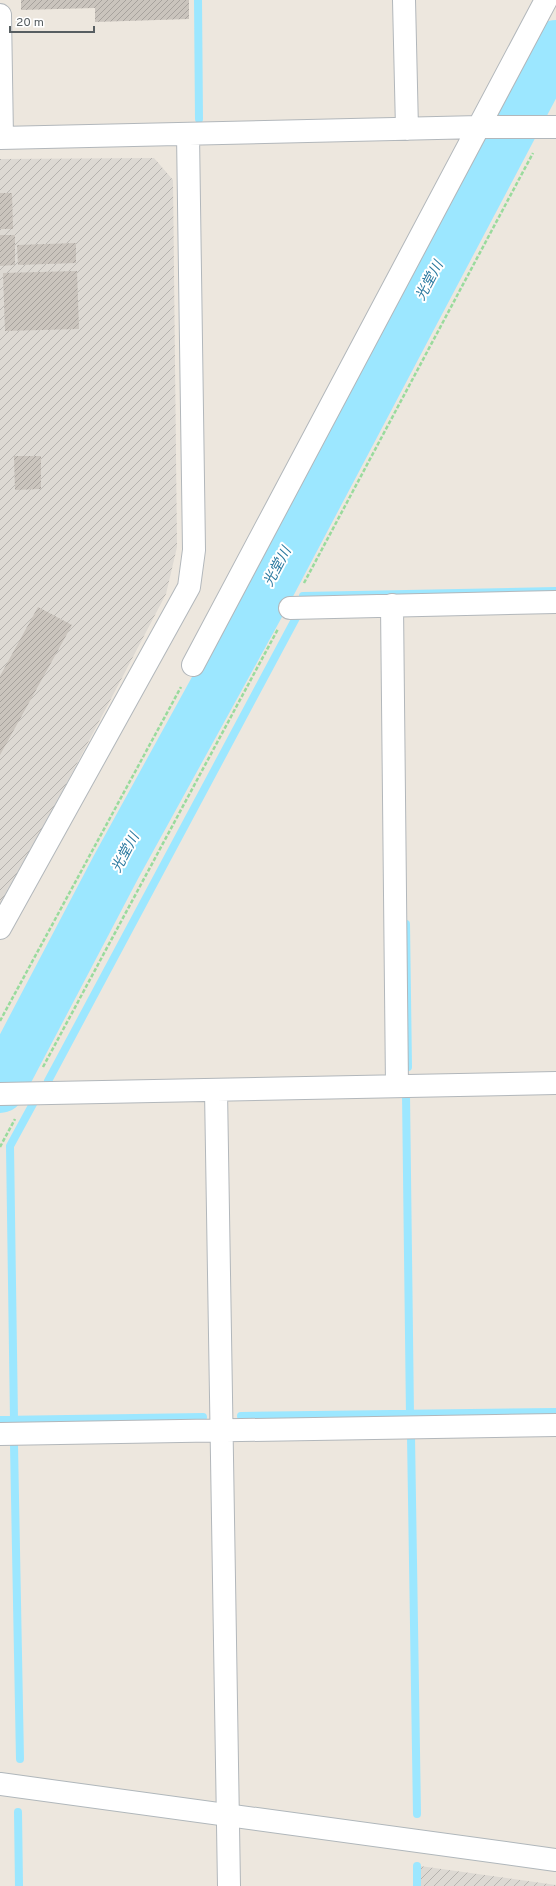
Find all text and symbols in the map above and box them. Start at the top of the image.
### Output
scale bar [10,8,94,34]
text: 20 m [16,15,44,31]
water label: 光堂川 [413,257,448,304]
water label: 光堂川 [261,543,296,590]
water label: 光堂川 [109,829,144,876]

